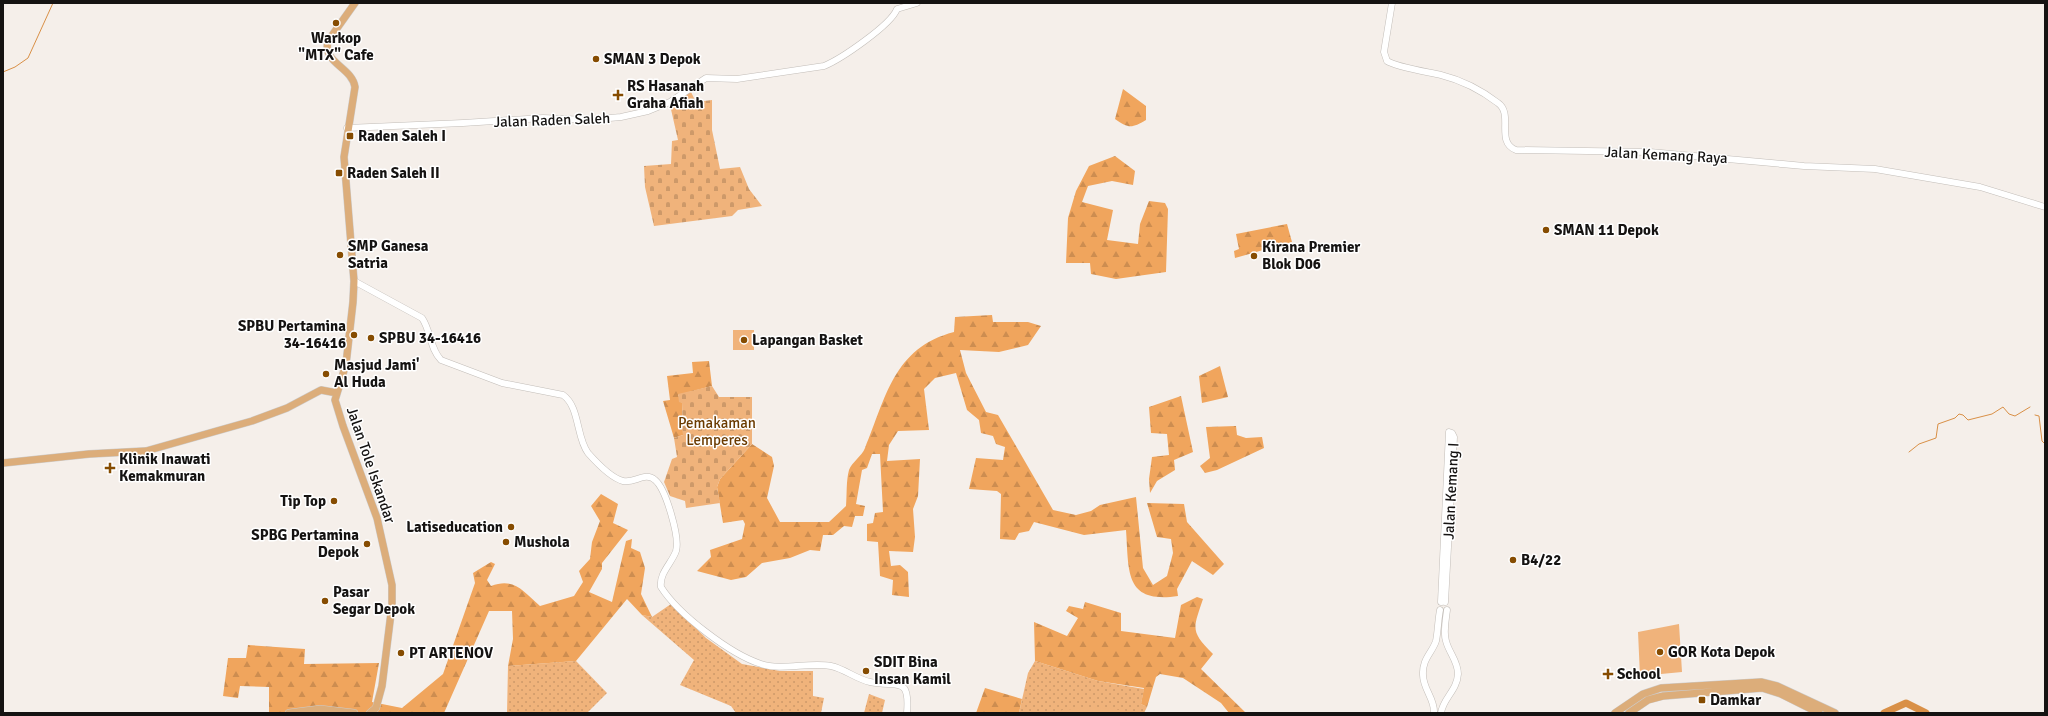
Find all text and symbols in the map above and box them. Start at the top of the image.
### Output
marker: Warkop "MTX" Cafe [331,18,341,28]
place label: Warkop "MTX" Cafe [298,29,374,64]
place label: SMAN 3 Depok [604,50,701,68]
marker: SMAN 3 Depok [591,54,601,64]
place label: RS Hasanah Graha Afiah [627,77,704,112]
marker: RS Hasanah Graha Afiah [612,89,624,101]
street label: Jalan Raden Saleh [493,109,611,131]
place label: Raden Saleh I [358,127,446,145]
marker: Raden Saleh I [345,131,355,141]
street label: Jalan Kemang Raya [1604,143,1728,167]
place label: Raden Saleh II [347,164,440,182]
marker: Raden Saleh II [334,168,344,178]
place label: SMAN 11 Depok [1554,221,1659,239]
marker: SMAN 11 Depok [1541,225,1551,235]
place label: SMP Ganesa Satria [348,237,429,272]
place label: Kirana Premier Blok D06 [1262,238,1360,273]
marker: SMP Ganesa Satria [335,250,345,260]
marker: Kirana Premier Blok D06 [1249,251,1259,261]
place label: SPBU Pertamina 34-16416 [238,317,346,352]
place label: SPBU 34-16416 [379,329,481,347]
marker: SPBU Pertamina 34-16416 [349,330,359,340]
place label: Lapangan Basket [752,331,863,349]
marker: SPBU 34-16416 [366,333,376,343]
marker: Lapangan Basket [739,335,749,345]
place label: Masjud Jami' Al Huda [334,356,420,391]
marker: Masjud Jami' Al Huda [321,369,331,379]
street label: Jalan Tole Iskandar [343,404,399,526]
park label: Pemakaman Lemperes [678,414,756,449]
street label: Jalan Kemang I [1439,442,1463,540]
place label: Klinik Inawati Kemakmuran [119,450,211,485]
marker: Klinik Inawati Kemakmuran [104,462,116,474]
place label: Tip Top [280,492,326,510]
marker: Tip Top [329,496,339,506]
place label: Latiseducation [406,518,503,536]
marker: Latiseducation [506,522,516,532]
place label: SPBG Pertamina Depok [251,526,359,561]
place label: Mushola [514,533,570,551]
marker: Mushola [501,537,511,547]
marker: SPBG Pertamina Depok [362,539,372,549]
place label: B4/22 [1521,551,1561,569]
marker: B4/22 [1508,555,1518,565]
place label: Pasar Segar Depok [333,583,415,618]
marker: Pasar Segar Depok [320,596,330,606]
place label: GOR Kota Depok [1668,643,1775,661]
place label: PT ARTENOV [409,644,493,662]
marker: GOR Kota Depok [1655,647,1665,657]
marker: PT ARTENOV [396,648,406,658]
place label: SDIT Bina Insan Kamil [874,653,951,688]
place label: School [1617,665,1661,683]
marker: SDIT Bina Insan Kamil [861,666,871,676]
marker: School [1602,668,1614,680]
place label: Damkar [1710,691,1761,709]
marker: Damkar [1697,695,1707,705]

